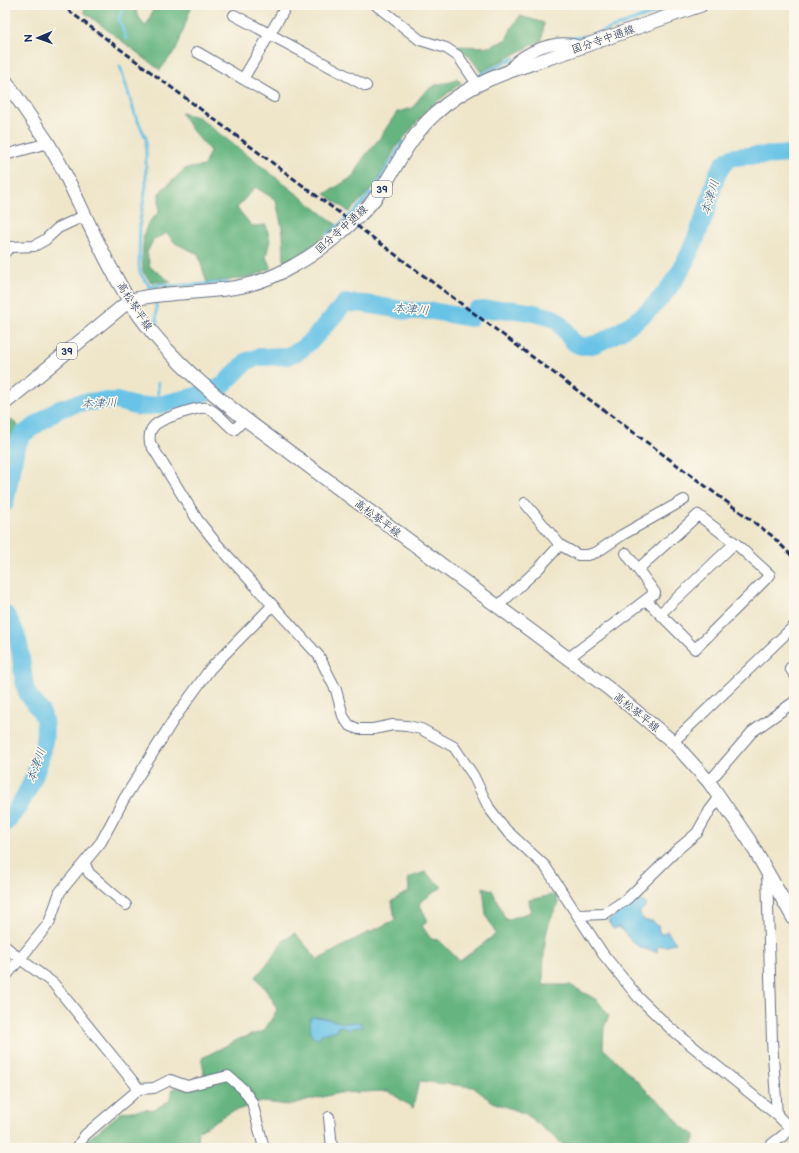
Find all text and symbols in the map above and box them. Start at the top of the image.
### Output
north arrow [18,18,58,58]
street label: 国分寺中通線 [570,23,636,56]
text: N [22,34,35,43]
water label: 本津川 [698,178,723,217]
road number: 39 [372,181,392,197]
street label: 国分寺中通線 [312,202,370,256]
street label: 高松琴平線 [114,280,155,333]
water label: 本津川 [392,300,430,319]
road number: 39 [57,343,77,359]
water label: 本津川 [81,395,117,412]
street label: 高松琴平線 [352,497,404,540]
street label: 高松琴平線 [611,690,662,735]
water label: 本津川 [24,746,49,785]

